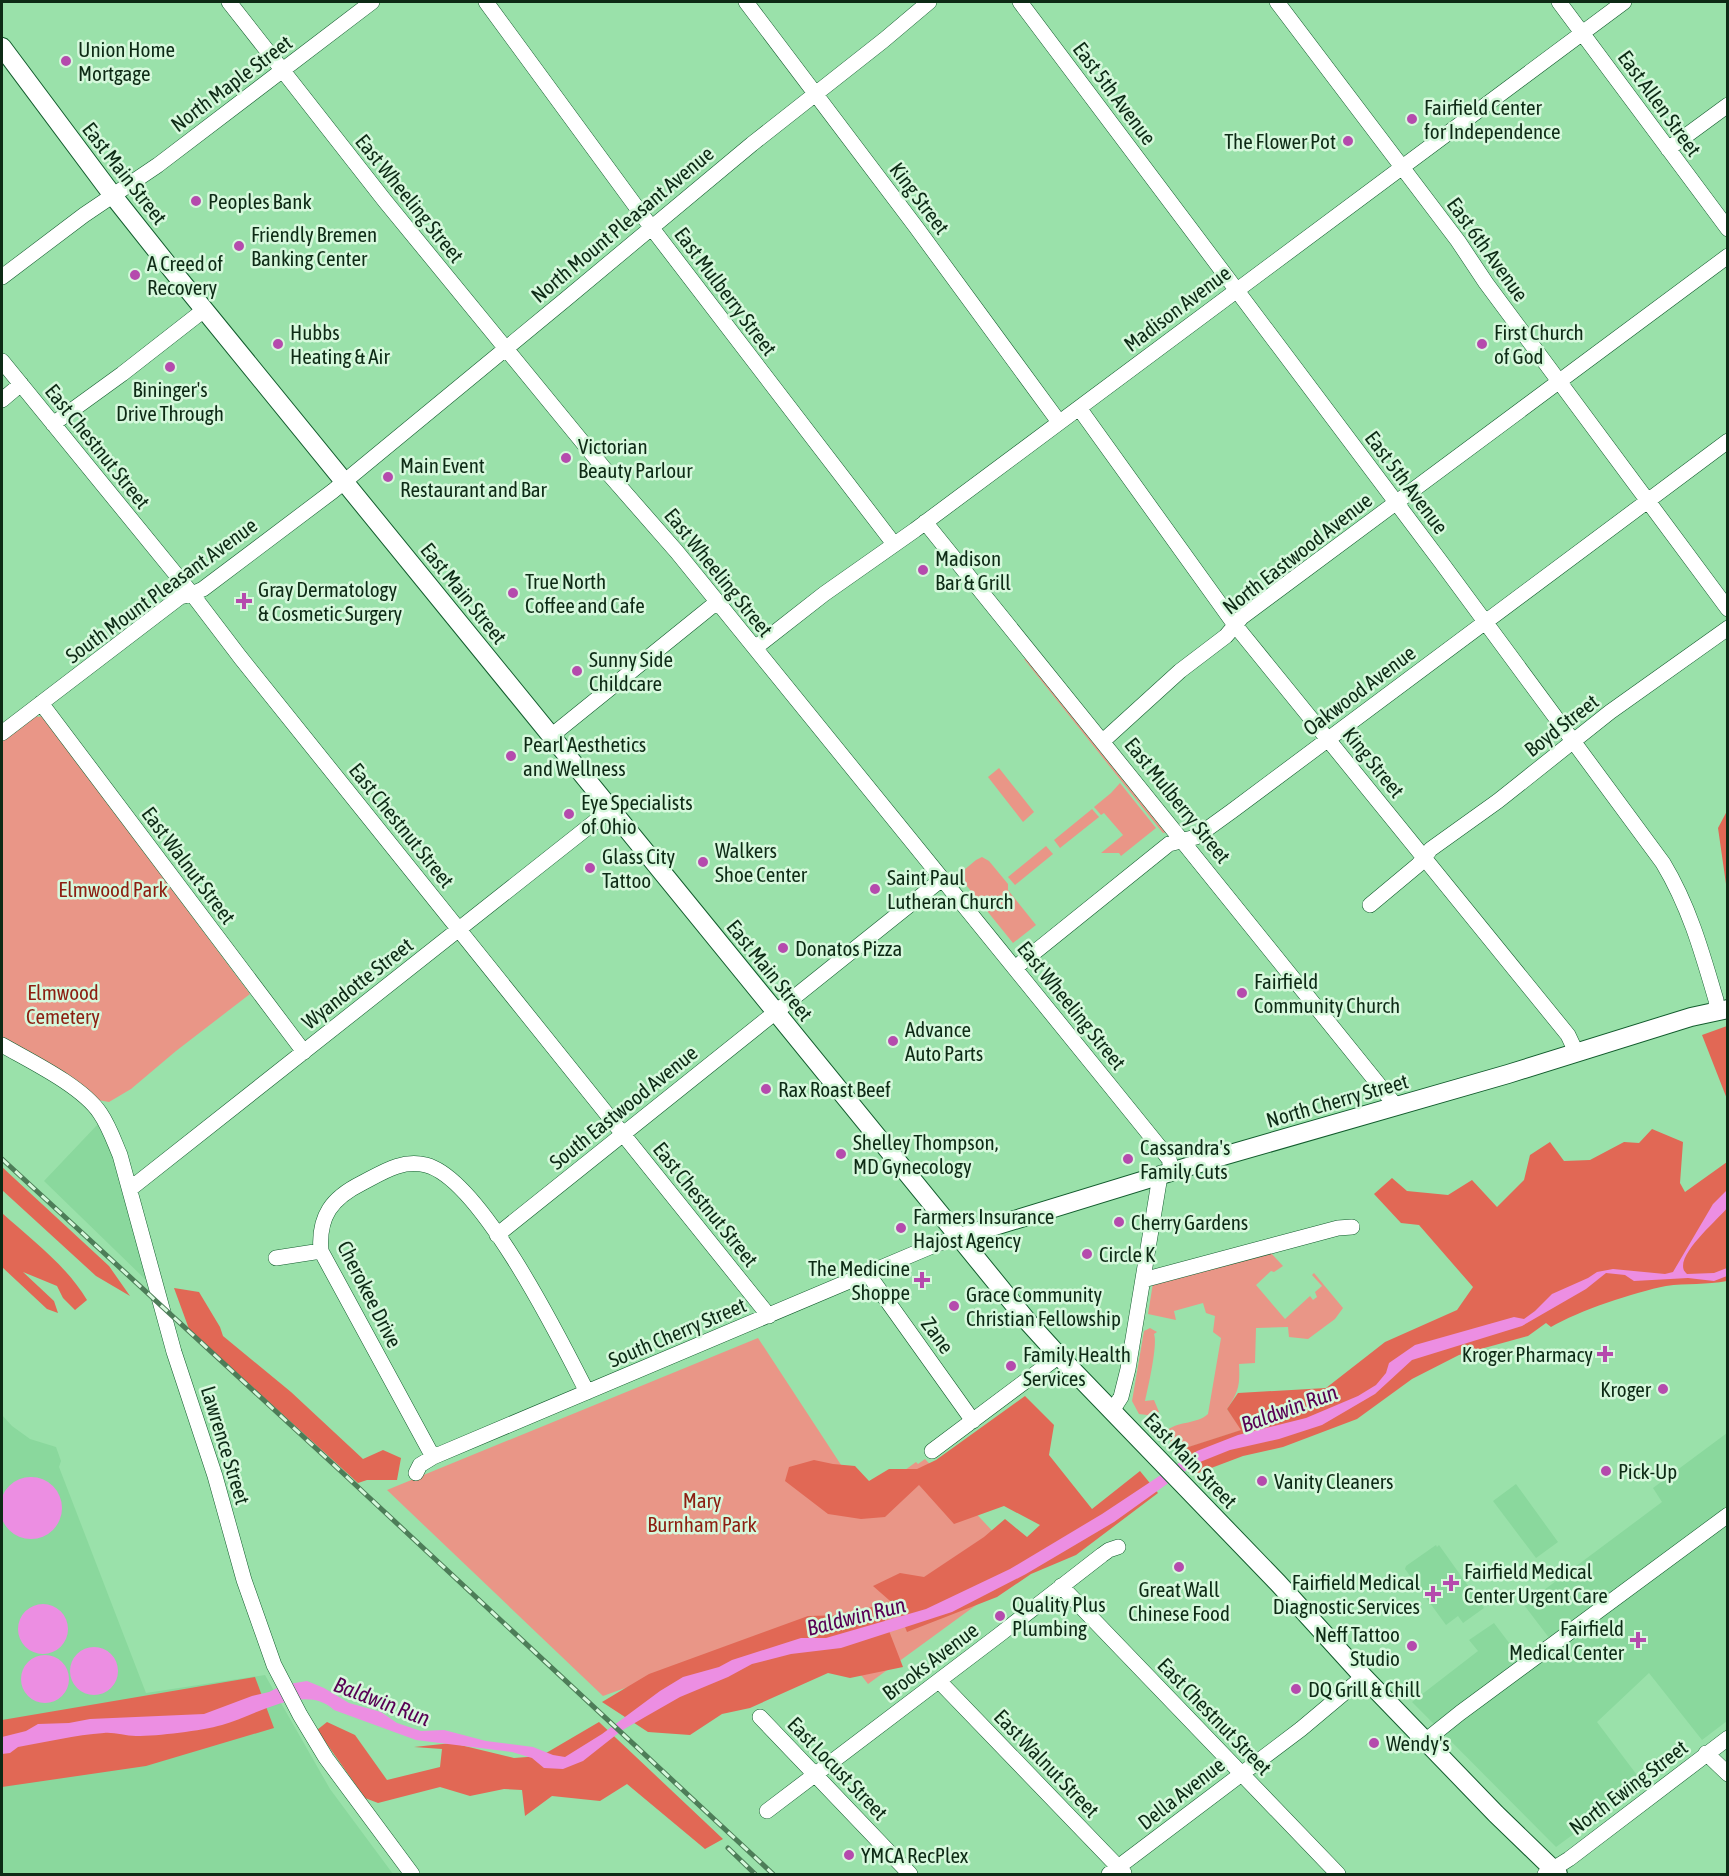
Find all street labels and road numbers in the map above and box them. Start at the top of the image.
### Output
street label: North Maple Street [166,30,296,136]
street label: East 5th Avenue [1069,37,1161,149]
street label: East Allen Street [1614,45,1706,161]
street label: East Main Street [78,117,172,229]
street label: East Wheeling Street [351,129,469,267]
street label: North Mount Pleasant Avenue [526,141,718,307]
street label: King Street [885,158,955,238]
street label: East 6th Avenue [1442,193,1534,305]
street label: East Mulberry Street [670,222,782,360]
street label: Madison Avenue [1119,260,1235,356]
street label: East Chestnut Street [41,379,155,513]
street label: East 5th Avenue [1361,426,1453,538]
street label: North Eastwood Avenue [1218,487,1376,619]
street label: East Wheeling Street [660,503,778,641]
street label: South Mount Pleasant Avenue [61,513,261,667]
street label: East Main Street [416,538,512,648]
street label: Oakwood Avenue [1298,640,1420,740]
street label: Boyd Street [1519,689,1603,761]
street label: King Street [1338,722,1410,802]
street label: East Mulberry Street [1120,732,1236,868]
street label: East Chestnut Street [345,758,459,892]
street label: East Walnut Street [137,802,241,928]
street label: East Main Street [722,915,818,1025]
street label: Wyandotte Street [297,932,417,1034]
street label: East Wheeling Street [1013,936,1131,1074]
street label: South Eastwood Avenue [544,1040,702,1174]
street label: North Cherry Street [1263,1068,1411,1132]
street label: East Chestnut Street [649,1137,763,1271]
street label: Cherokee Drive [333,1237,407,1351]
street label: South Cherry Street [605,1292,749,1372]
street label: Zane [917,1312,959,1358]
street label: Lawrence Street [197,1383,255,1507]
street label: East Main Street [1140,1407,1242,1513]
street label: Brooks Avenue [877,1617,983,1705]
street label: East Chestnut Street [1153,1653,1277,1779]
street label: East Walnut Street [990,1704,1104,1822]
street label: East Locust Street [783,1712,893,1824]
street label: North Ewing Street [1564,1735,1692,1839]
street label: Della Avenue [1133,1752,1229,1834]

